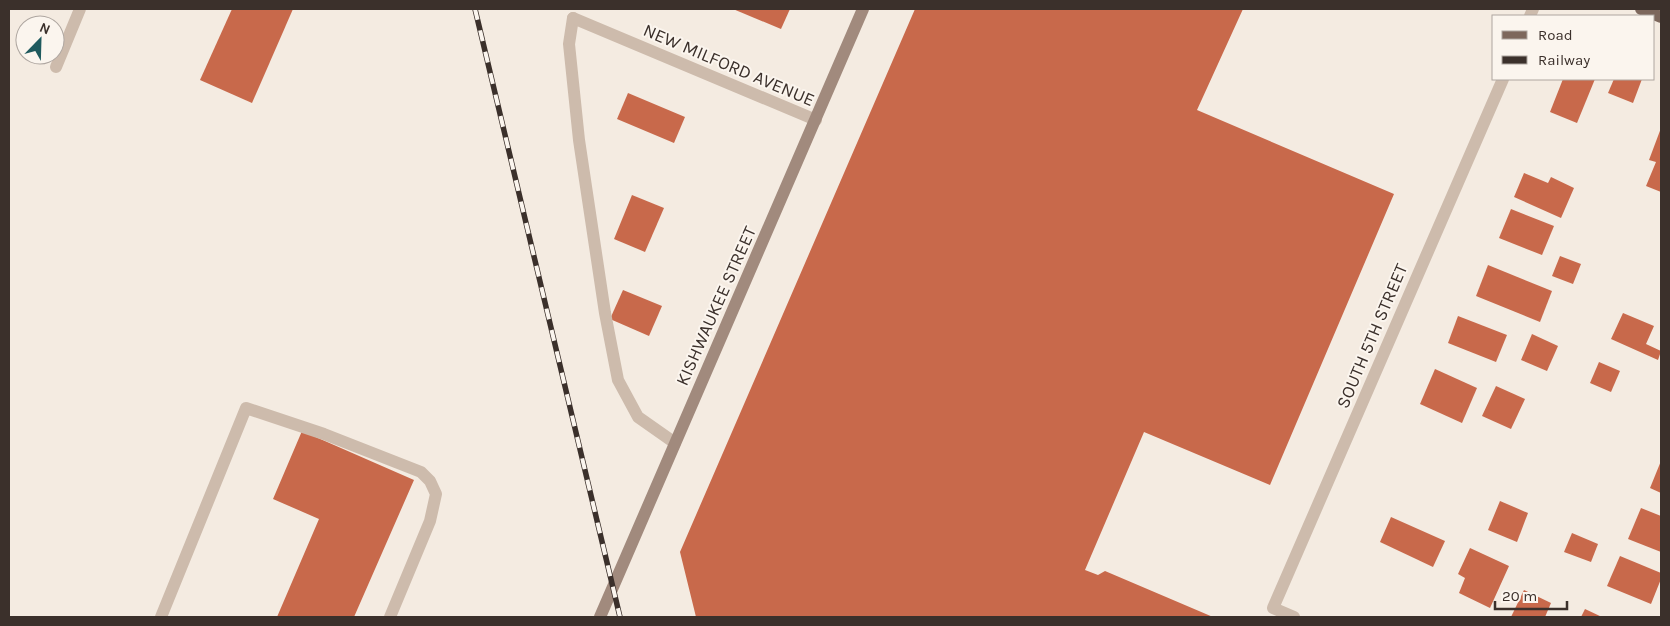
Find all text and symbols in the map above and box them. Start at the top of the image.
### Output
north arrow [15,15,65,65]
legend [1492,15,1655,80]
text: N [37,19,53,38]
street label: NEW MILFORD AVENUE [640,19,818,111]
text: Road [1538,26,1573,44]
text: Railway [1538,51,1590,69]
street label: KISHWAUKEE STREET [671,223,761,389]
street label: SOUTH 5TH STREET [1332,260,1412,412]
scale bar [1495,578,1568,610]
text: 20 m [1502,587,1537,605]

